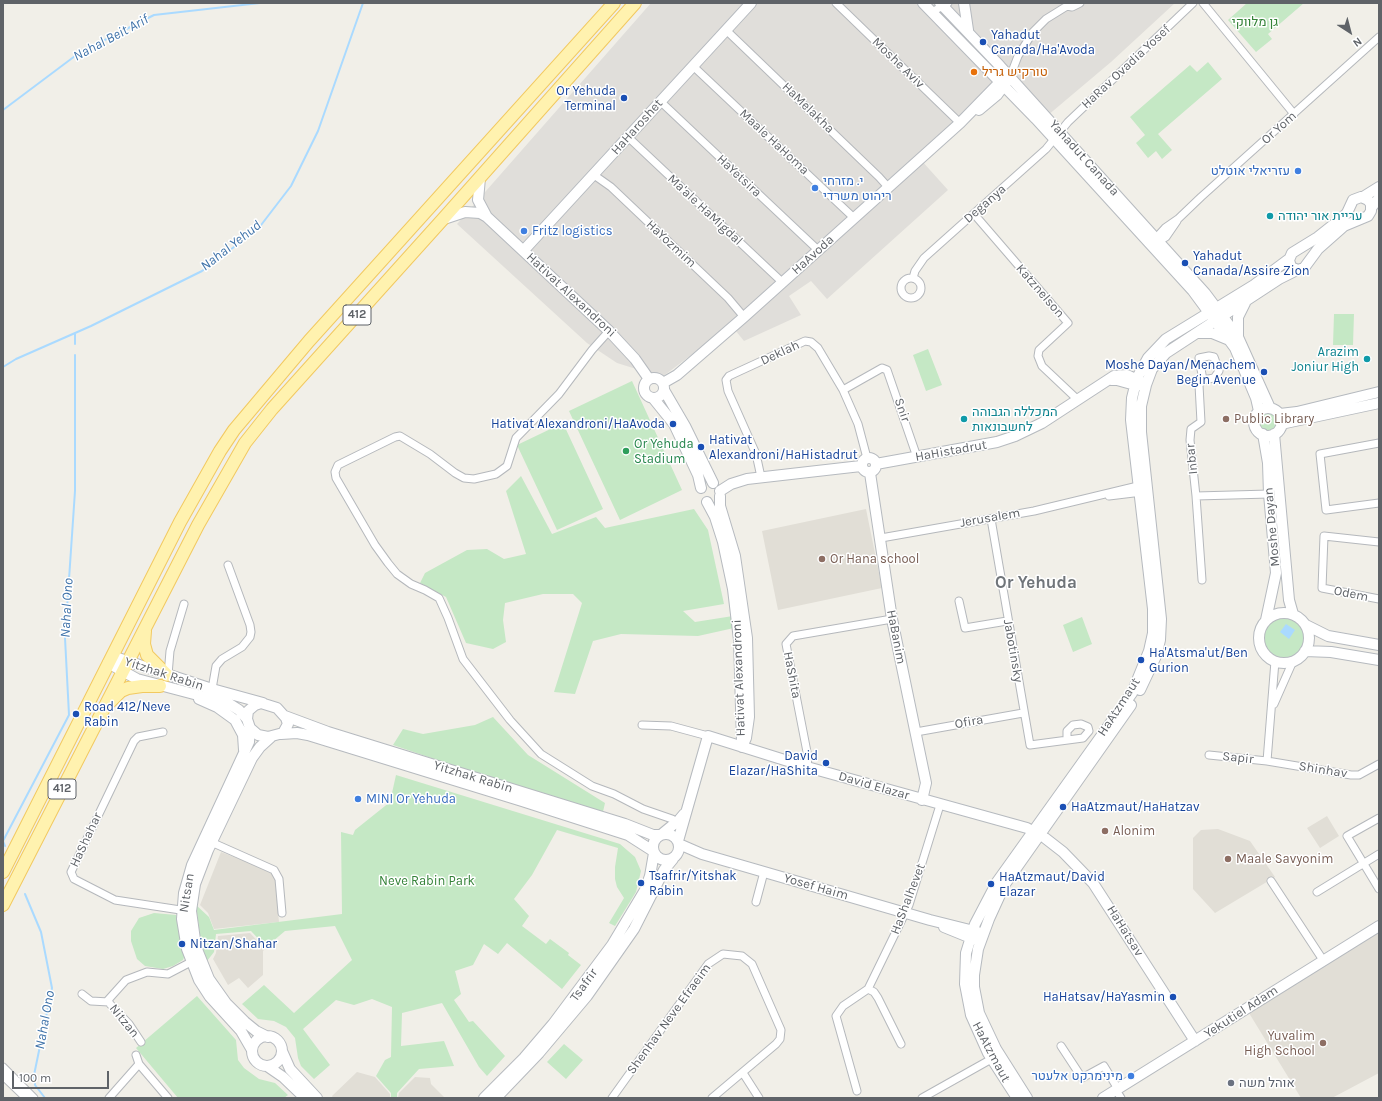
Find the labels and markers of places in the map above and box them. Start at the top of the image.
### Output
place label: Yahadut Canada/Ha'Avoda [991,27,1095,58]
marker: Yahadut Canada/Ha'Avoda [978,37,988,47]
place label: טורקיש גריל [982,64,1048,80]
marker: טורקיש גריל [969,67,979,77]
place label: Or Yehuda Terminal [556,83,616,114]
marker: Or Yehuda Terminal [619,93,629,103]
place label: עזריאלי אוטלט [1211,163,1290,179]
marker: עזריאלי אוטלט [1293,166,1303,176]
place label: י. מזרחי ריהוט משרדי [823,173,892,204]
marker: י. מזרחי ריהוט משרדי [810,183,820,193]
place label: עריית אור יהודה [1278,208,1362,224]
marker: עריית אור יהודה [1265,211,1275,221]
place label: Fritz logistics [532,223,613,239]
marker: Fritz logistics [519,226,529,236]
place label: Yahadut Canada/Assire Zion [1193,248,1310,279]
marker: Yahadut Canada/Assire Zion [1180,258,1190,268]
place label: Arazim Joniur High [1292,344,1359,375]
marker: Arazim Joniur High [1362,354,1372,364]
place label: Moshe Dayan/Menachem Begin Avenue [1105,357,1256,388]
marker: Moshe Dayan/Menachem Begin Avenue [1259,367,1269,377]
place label: המכללה הגבוהה לחשבונאות [972,404,1058,435]
place label: Public Library [1234,411,1314,427]
marker: המכללה הגבוהה לחשבונאות [959,414,969,424]
marker: Public Library [1221,414,1231,424]
place label: Hativat Alexandroni/HaAvoda [491,416,665,432]
marker: Hativat Alexandroni/HaAvoda [668,419,678,429]
place label: Hativat Alexandroni/HaHistadrut [709,432,858,463]
place label: Or Yehuda Stadium [634,436,694,467]
marker: Hativat Alexandroni/HaHistadrut [696,442,706,452]
marker: Or Yehuda Stadium [621,446,631,456]
place label: Or Hana school [830,551,919,567]
marker: Or Hana school [817,554,827,564]
place label: Ha'Atsma'ut/Ben Gurion [1149,645,1248,676]
marker: Ha'Atsma'ut/Ben Gurion [1136,655,1146,665]
place label: Road 412/Neve Rabin [84,699,170,730]
marker: Road 412/Neve Rabin [71,709,81,719]
place label: David Elazar/HaShita [729,748,818,779]
marker: David Elazar/HaShita [821,758,831,768]
place label: MINI Or Yehuda [366,791,456,807]
marker: MINI Or Yehuda [353,794,363,804]
place label: HaAtzmaut/HaHatzav [1071,799,1199,815]
marker: HaAtzmaut/HaHatzav [1058,802,1068,812]
place label: Alonim [1113,823,1155,839]
marker: Alonim [1100,826,1110,836]
place label: Maale Savyonim [1236,851,1333,867]
marker: Maale Savyonim [1223,854,1233,864]
place label: Tsafrir/Yitshak Rabin [649,868,737,899]
place label: HaAtzmaut/David Elazar [999,869,1105,900]
marker: Tsafrir/Yitshak Rabin [636,878,646,888]
marker: HaAtzmaut/David Elazar [986,879,996,889]
place label: Nitzan/Shahar [190,936,277,952]
marker: Nitzan/Shahar [177,939,187,949]
place label: HaHatsav/HaYasmin [1043,989,1165,1005]
marker: HaHatsav/HaYasmin [1168,992,1178,1002]
place label: Yuvalim High School [1244,1028,1315,1059]
marker: Yuvalim High School [1318,1038,1328,1048]
place label: מינימרקט אלעטר [1031,1068,1123,1084]
marker: מינימרקט אלעטר [1126,1071,1136,1081]
place label: אוהל משה [1239,1075,1295,1091]
marker: אוהל משה [1226,1078,1236,1088]

